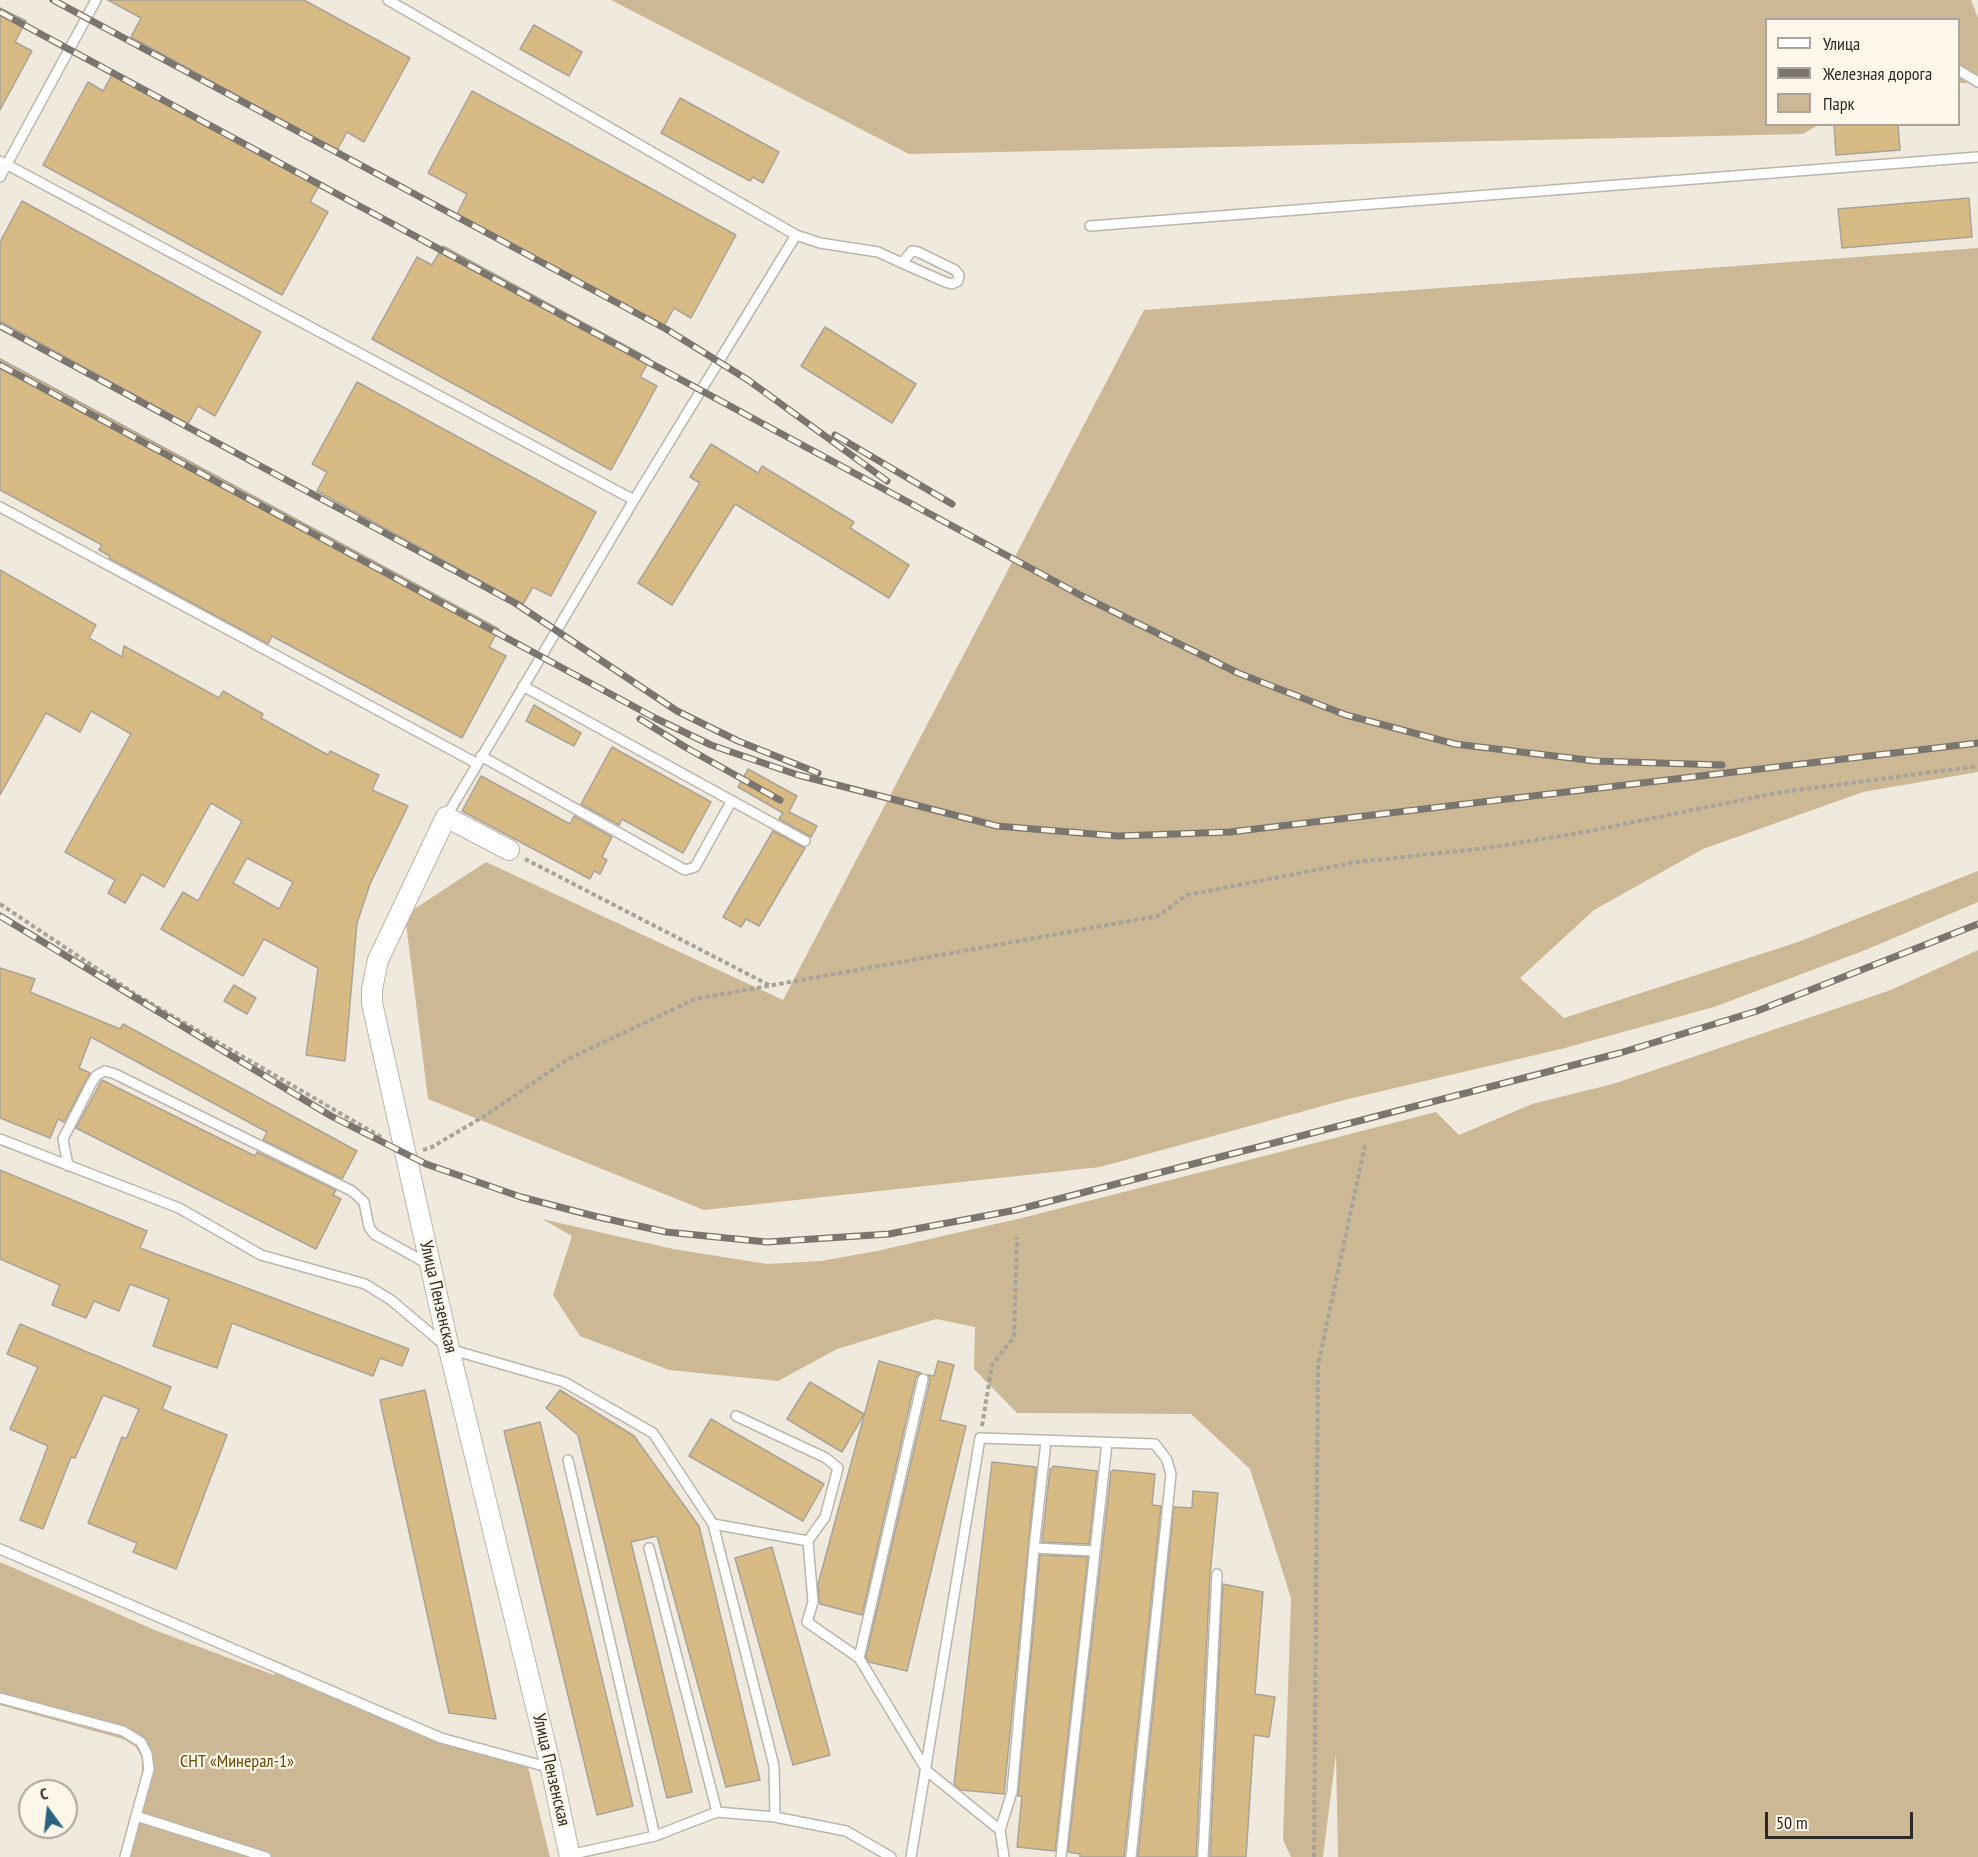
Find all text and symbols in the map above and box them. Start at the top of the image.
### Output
legend [1765,18,1960,126]
text: Улица [1823,32,1860,55]
text: Железная дорога [1823,62,1932,85]
text: Парк [1823,92,1854,115]
street label: Улица Пензенская [415,1239,461,1355]
street label: Улица Пензенская [528,1712,574,1828]
park label: СНТ «Минерал-1» [180,1751,294,1773]
north arrow [18,1779,78,1839]
text: С [38,1783,50,1804]
scale bar [1768,1800,1916,1838]
text: 50 m [1776,1811,1808,1834]

